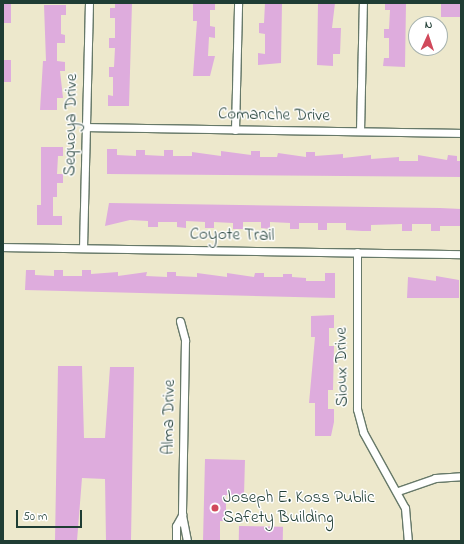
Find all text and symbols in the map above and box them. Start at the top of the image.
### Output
north arrow [408,16,448,56]
text: N [424,17,433,33]
street label: Sequoya Drive [60,74,82,176]
street label: Comanche Drive [218,104,330,126]
street label: Coyote Trail [189,224,275,246]
street label: Sioux Drive [331,327,353,407]
street label: Alma Drive [158,379,180,455]
place label: Joseph E. Koss Public Safety Building [223,488,375,528]
scale bar [18,502,84,528]
marker: Joseph E. Koss Public Safety Building [210,503,220,513]
text: 50 m [23,508,47,526]

